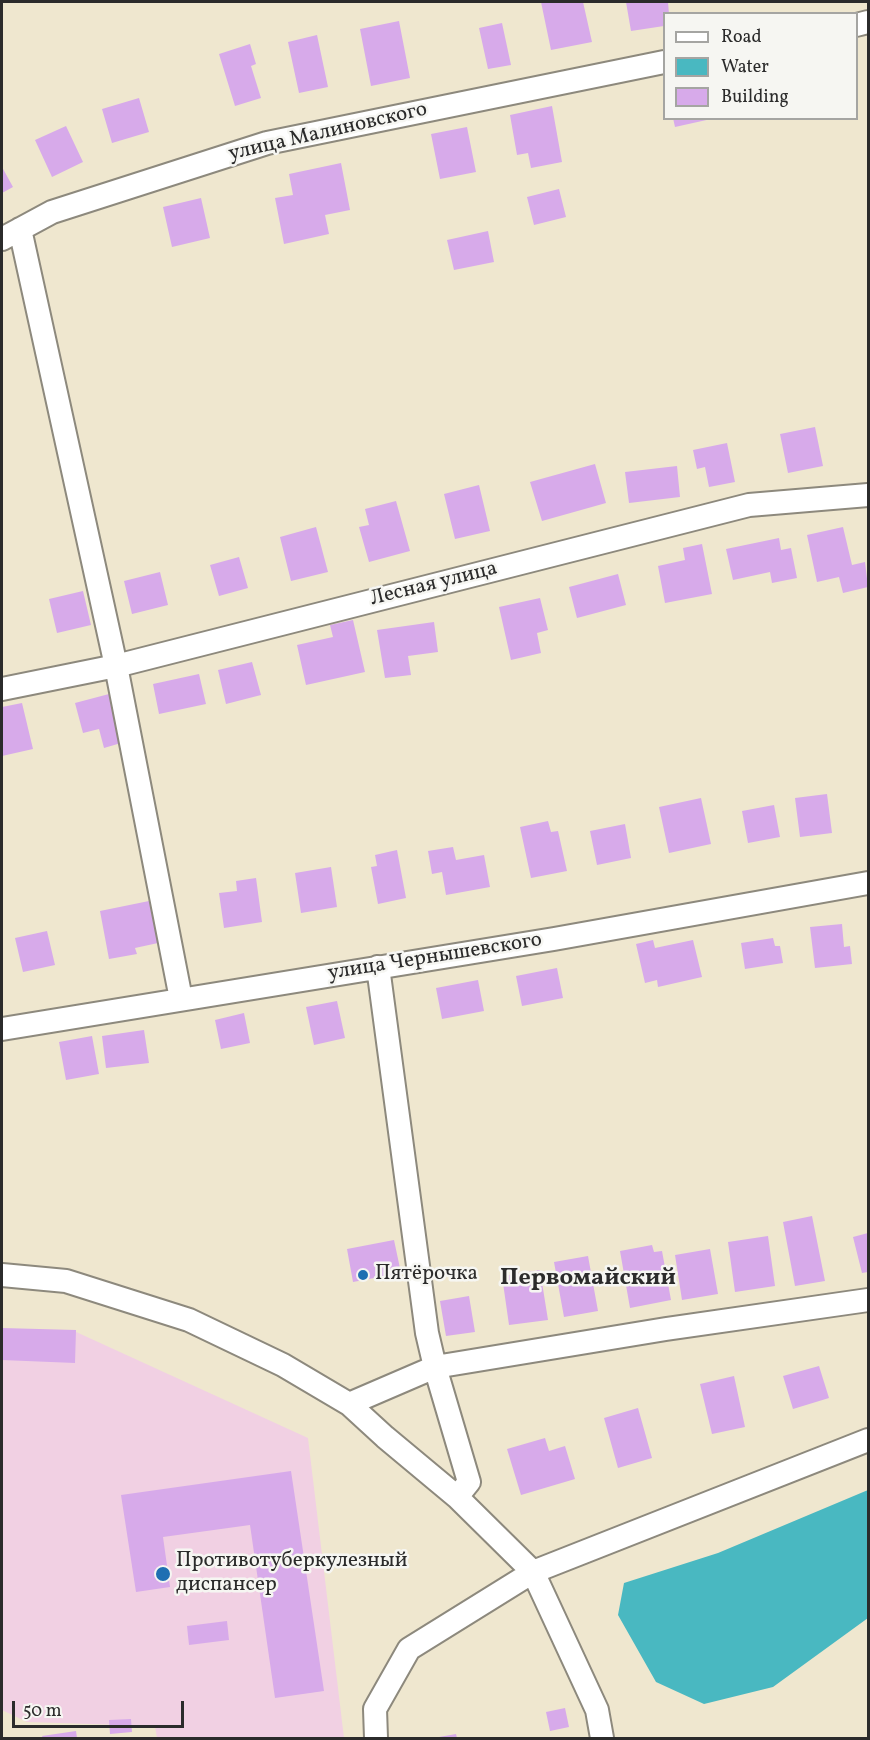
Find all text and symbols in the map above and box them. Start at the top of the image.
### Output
legend [663,12,858,120]
text: Road [721,25,762,50]
text: Water [721,55,769,80]
text: Building [721,85,789,110]
street label: улица Малиновского [226,98,430,168]
street label: Лесная улица [368,557,500,613]
street label: улица Чернышевского [326,929,544,987]
place label: Пятёрочка [375,1262,478,1288]
district label: Первомайский [500,1266,676,1294]
marker: Пятёрочка [356,1268,370,1282]
place label: Противотуберкулезный диспансер [176,1549,407,1599]
marker: Противотуберкулезный диспансер [154,1565,172,1583]
scale bar [15,1689,188,1727]
text: 50 m [23,1699,62,1724]

